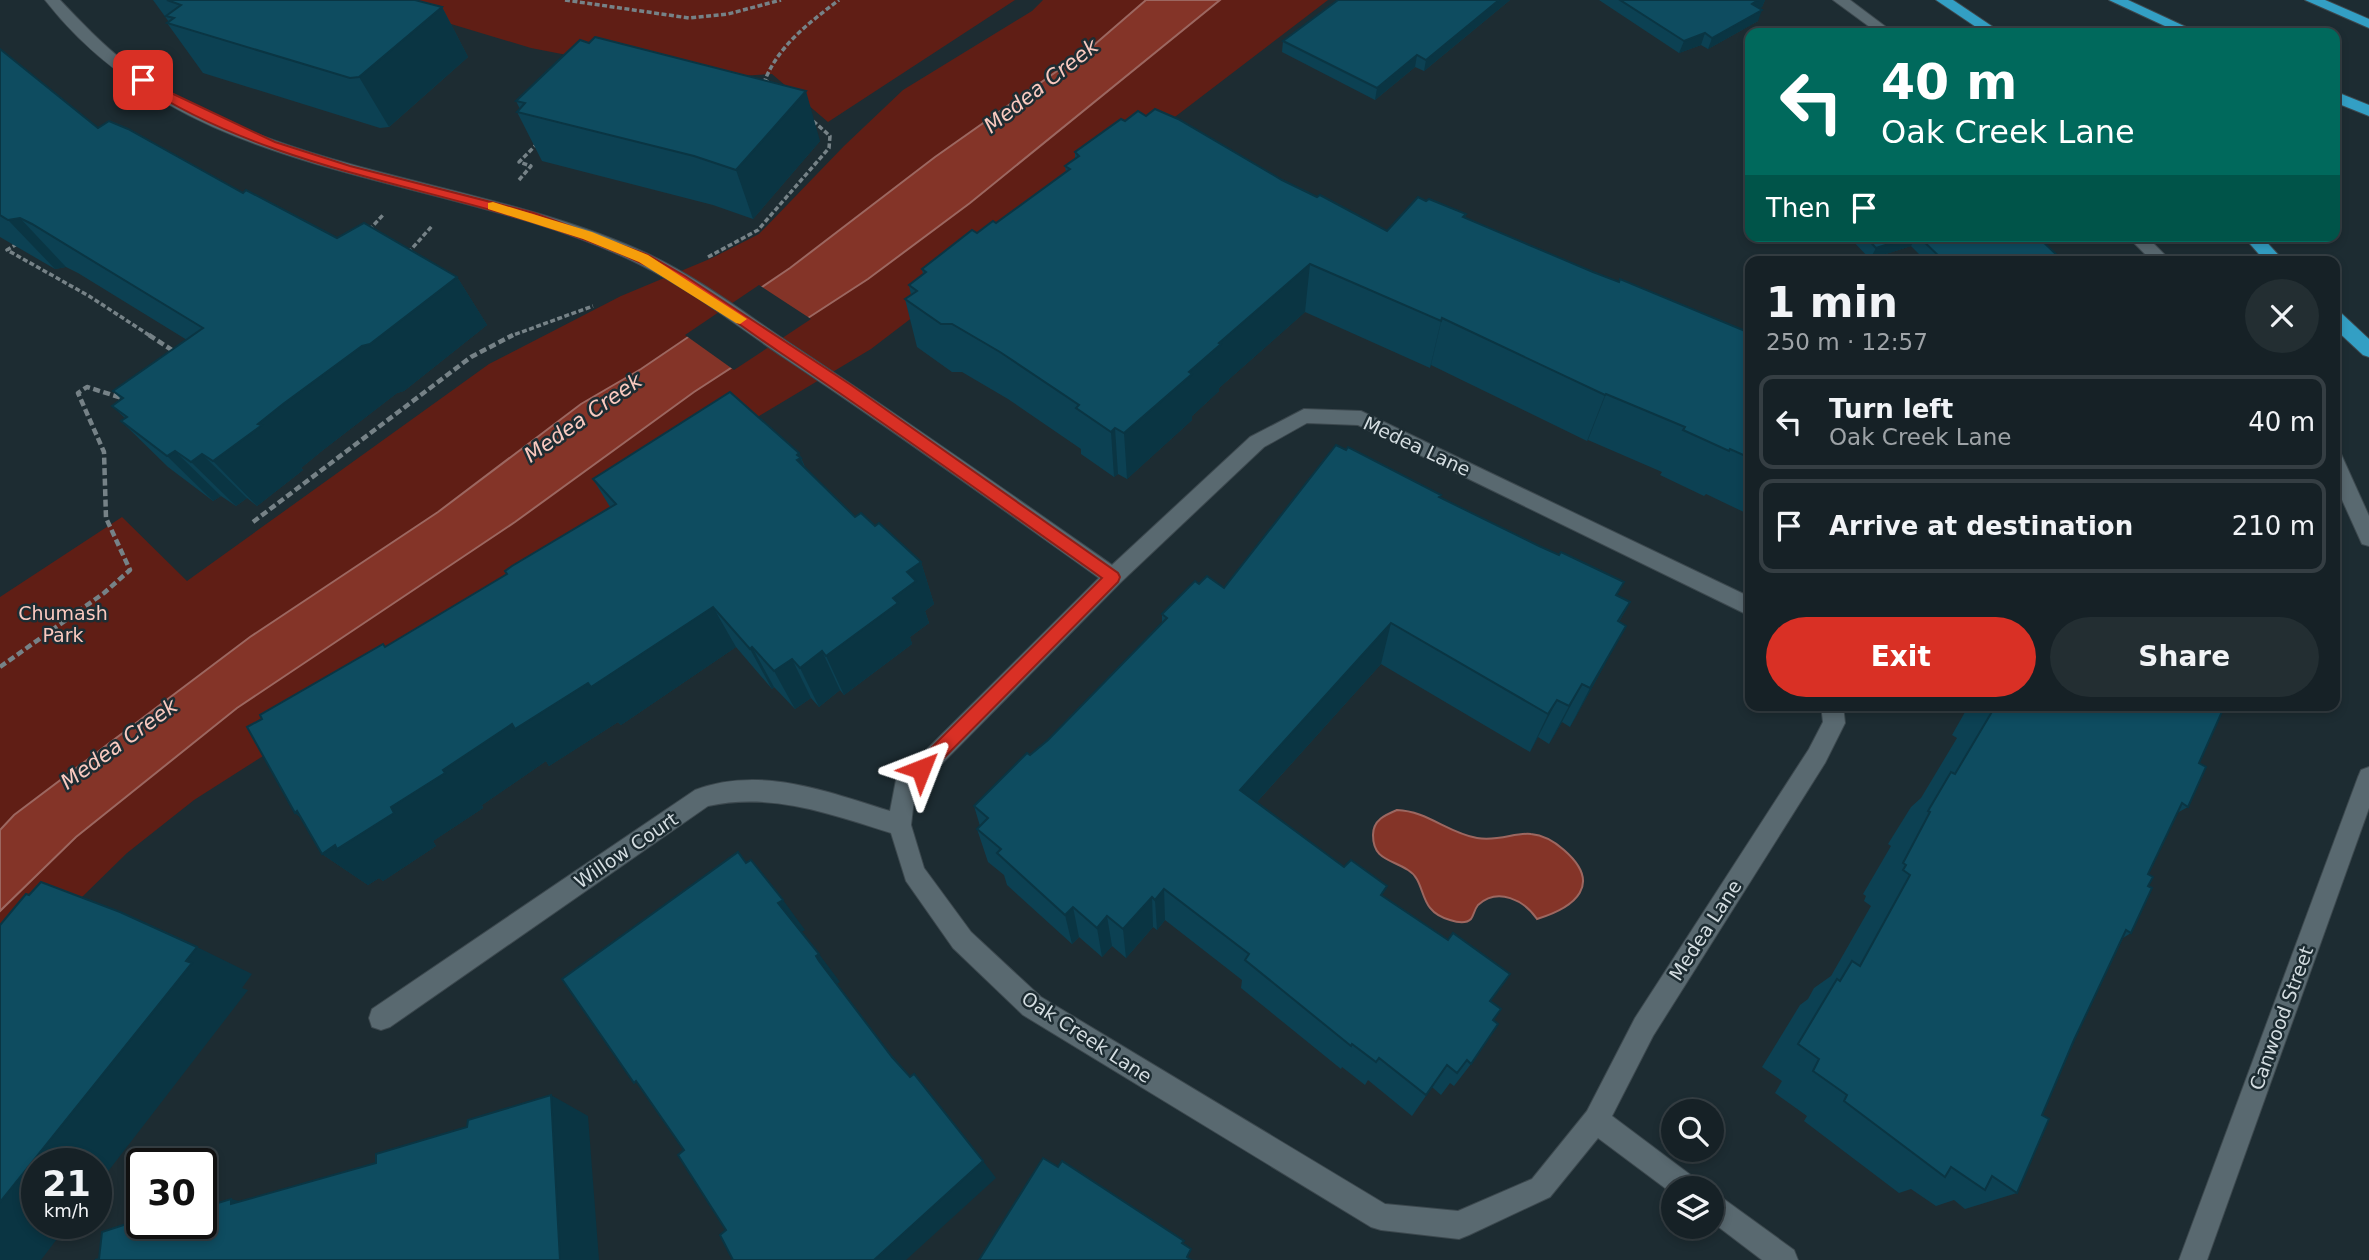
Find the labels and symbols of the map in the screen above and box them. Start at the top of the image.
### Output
water label: Medea Creek [979,34,1103,138]
pin [113,50,173,110]
water label: Medea Creek [520,368,647,467]
street label: Medea Lane [1360,412,1474,480]
park label: Chumash Park [18,602,108,646]
water label: Medea Creek [56,693,183,794]
position arrow [884,732,958,806]
street label: Willow Court [570,807,682,893]
street label: Medea Lane [1664,876,1746,984]
street label: Canwood Street [2245,943,2317,1093]
street label: Oak Creek Lane [1018,987,1156,1087]
speed limit sign: 30 [126,1148,217,1239]

